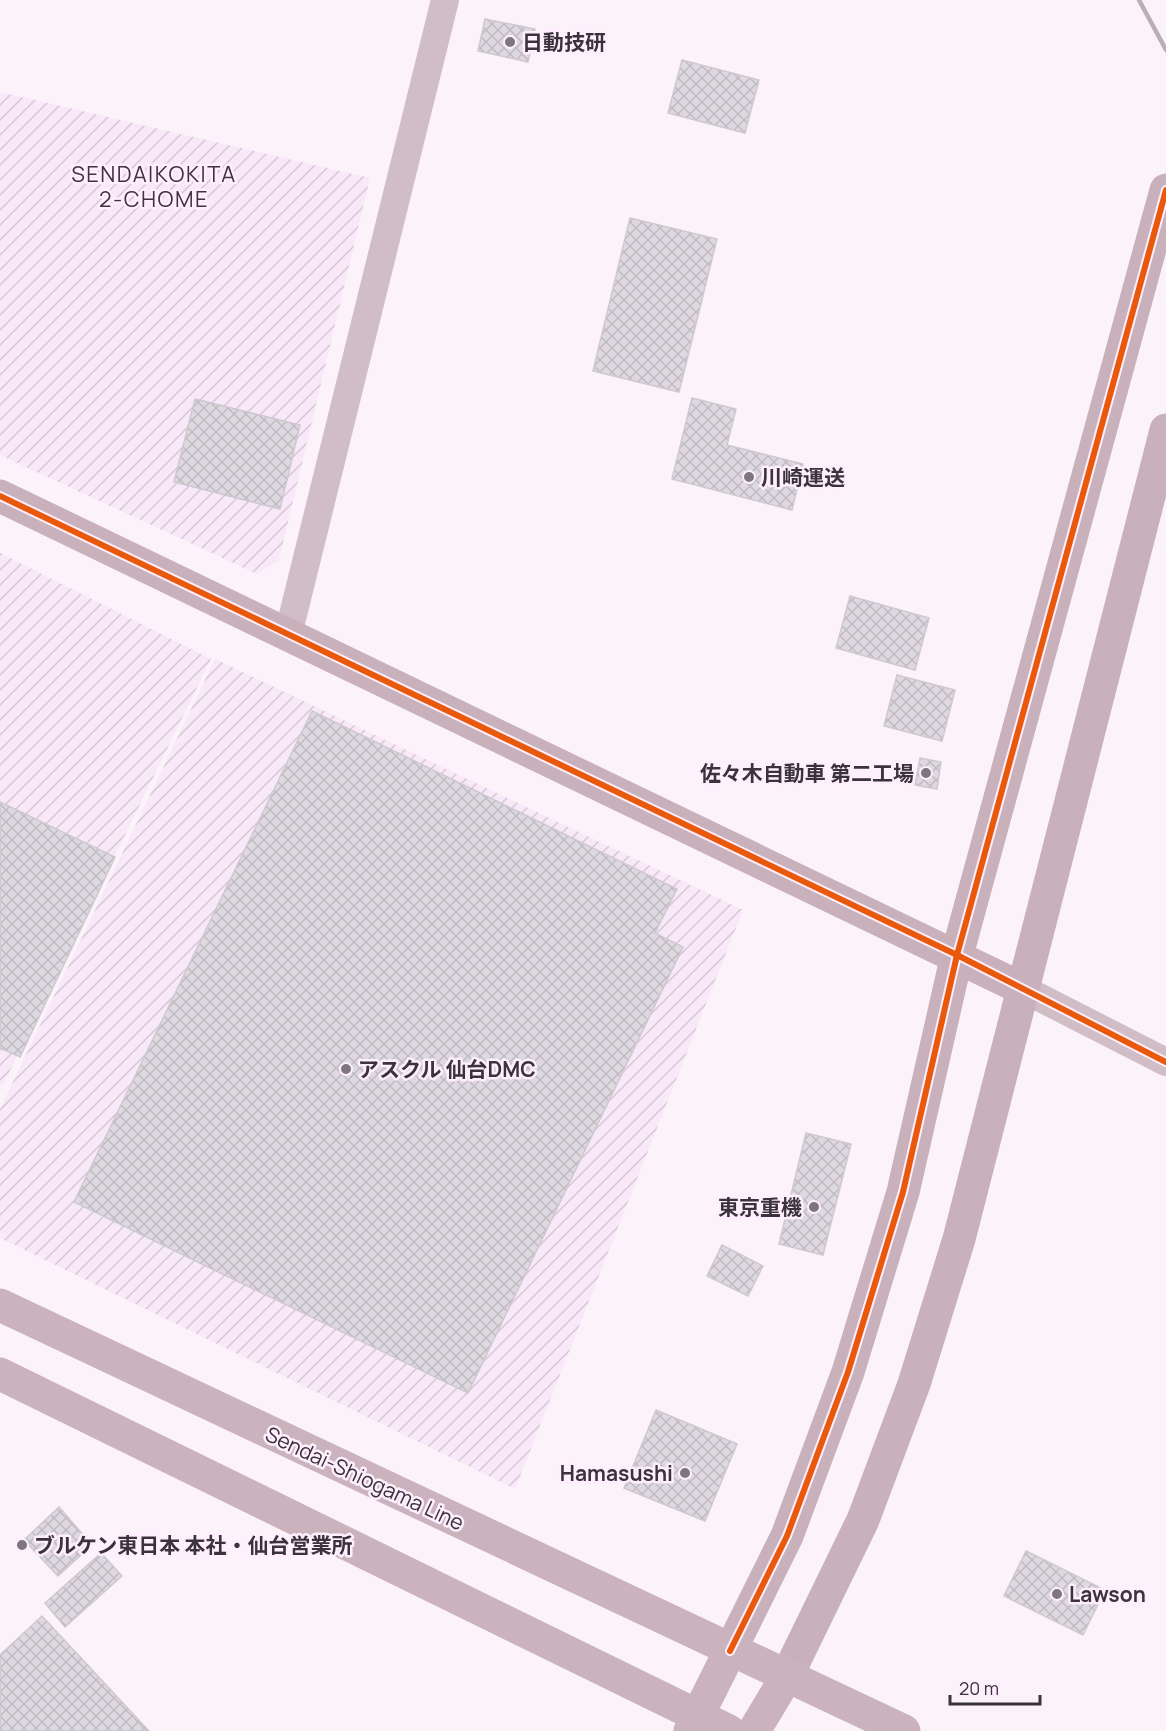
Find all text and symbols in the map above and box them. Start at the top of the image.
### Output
place label: 日動技研 [522,28,606,56]
marker: 日動技研 [503,35,517,49]
district label: SENDAIKOKITA 2-CHOME [71,159,237,214]
place label: 川崎運送 [761,463,845,491]
marker: 川崎運送 [742,470,756,484]
place label: 佐々木自動車 第二工場 [700,759,914,787]
marker: 佐々木自動車 第二工場 [919,766,933,780]
place label: アスクル 仙台DMC [358,1055,536,1083]
marker: アスクル 仙台DMC [339,1062,353,1076]
place label: 東京重機 [718,1193,802,1221]
marker: 東京重機 [807,1200,821,1214]
street label: Sendai-Shiogama Line [261,1420,469,1536]
place label: Hamasushi [560,1459,673,1487]
marker: Hamasushi [678,1466,692,1480]
place label: ブルケン東日本 本社・仙台営業所 [34,1531,353,1559]
marker: ブルケン東日本 本社・仙台営業所 [15,1538,29,1552]
place label: Lawson [1069,1580,1146,1608]
marker: Lawson [1050,1587,1064,1601]
scale bar [950,1668,1040,1706]
text: 20 m [959,1676,999,1700]

